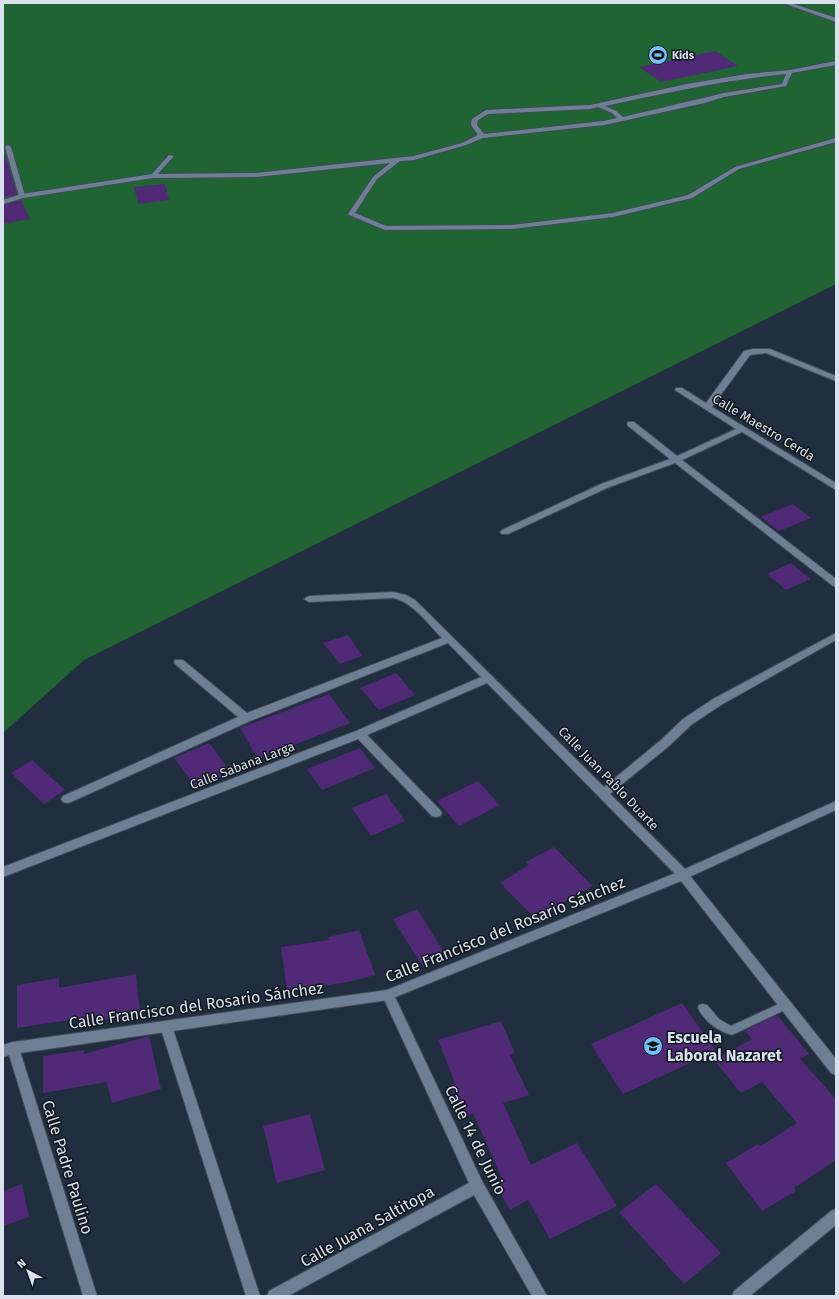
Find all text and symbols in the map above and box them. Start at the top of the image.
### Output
sports icon: Kids [647,44,669,66]
place label: Kids [672,49,695,62]
street label: Calle Maestro Cerda [710,391,818,464]
street label: Calle Juan Pablo Duarte [555,724,662,833]
street label: Calle Sabana Larga [188,739,297,792]
street label: Calle Francisco del Rosario Sánchez [383,873,628,986]
street label: Calle Francisco del Rosario Sánchez [68,978,325,1033]
place label: Escuela Laboral Nazaret [667,1028,783,1065]
school or university icon: Escuela Laboral Nazaret [642,1035,664,1057]
street label: Calle 14 de Junio [441,1082,510,1198]
street label: Calle Padre Paulino [38,1098,97,1237]
street label: Calle Juana Saltitopa [297,1182,437,1271]
north arrow [8,1251,48,1291]
text: N [15,1257,29,1271]

